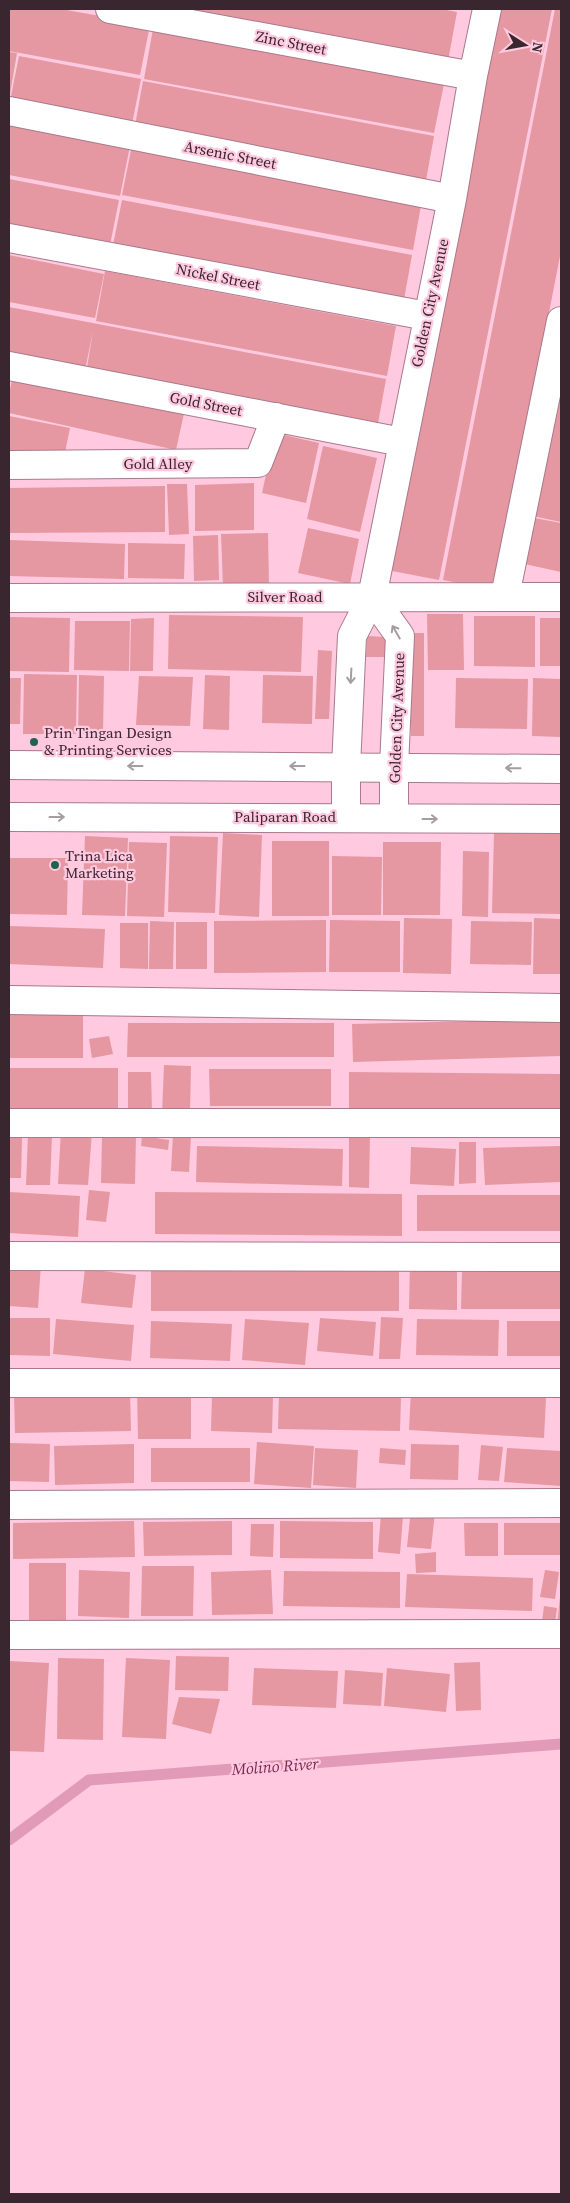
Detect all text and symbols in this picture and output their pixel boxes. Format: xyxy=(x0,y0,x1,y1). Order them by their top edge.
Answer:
north arrow xyxy=(500,20,550,70)
street label: Zinc Street xyxy=(254,25,328,60)
text: N xyxy=(527,41,549,54)
street label: Arsenic Street xyxy=(182,135,278,174)
street label: Golden City Avenue xyxy=(406,236,453,369)
street label: Nickel Street xyxy=(174,258,262,295)
street label: Gold Street xyxy=(168,386,244,421)
street label: Gold Alley xyxy=(124,453,193,474)
street label: Silver Road xyxy=(247,586,323,607)
one-way arrow xyxy=(390,625,400,639)
street label: Golden City Avenue xyxy=(384,652,409,784)
one-way arrow xyxy=(347,668,356,684)
place label: Prin Tingan Design & Printing Services xyxy=(44,722,172,760)
marker: Prin Tingan Design & Printing Services xyxy=(28,736,40,748)
one-way arrow xyxy=(127,761,143,771)
one-way arrow xyxy=(289,761,306,771)
one-way arrow xyxy=(505,763,521,773)
street label: Paliparan Road xyxy=(234,806,336,827)
one-way arrow xyxy=(49,812,65,822)
one-way arrow xyxy=(421,814,437,824)
place label: Trina Lica Marketing xyxy=(65,845,134,883)
marker: Trina Lica Marketing xyxy=(49,859,61,871)
water label: Molino River xyxy=(230,1752,320,1780)

